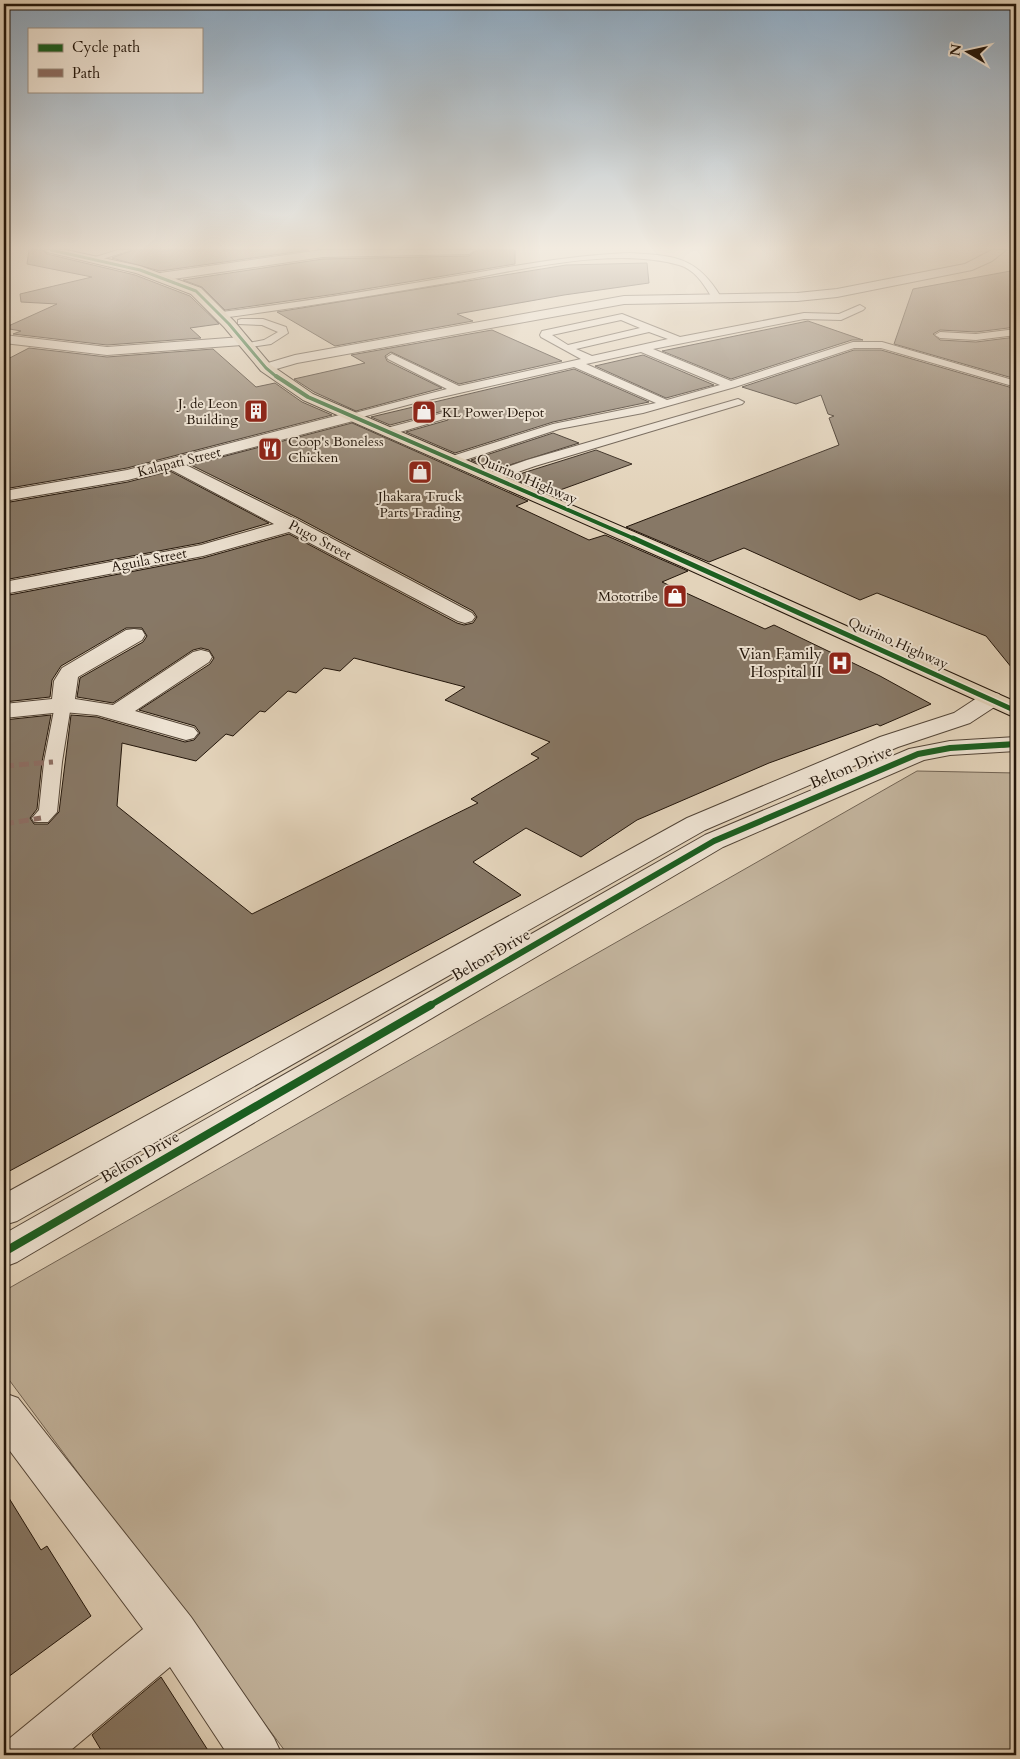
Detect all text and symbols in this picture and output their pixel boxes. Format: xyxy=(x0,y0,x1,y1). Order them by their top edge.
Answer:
legend xyxy=(28,28,202,92)
north arrow xyxy=(942,28,992,78)
text: Cycle path xyxy=(72,37,141,57)
text: N xyxy=(945,43,966,58)
text: Path xyxy=(72,63,101,83)
place label: J. de Leon Building xyxy=(176,394,238,429)
building icon: J. de Leon Building xyxy=(243,398,269,424)
shop icon: KL Power Depot xyxy=(411,399,437,425)
place label: KL Power Depot xyxy=(442,403,545,422)
place label: Coop's Boneless Chicken xyxy=(288,432,384,467)
restaurant icon: Coop's Boneless Chicken xyxy=(257,436,283,462)
street label: Kalapati Street xyxy=(135,442,223,482)
street label: Quirino Highway xyxy=(474,449,581,509)
shop icon: Jhakara Truck Parts Trading xyxy=(407,459,433,485)
place label: Jhakara Truck Parts Trading xyxy=(376,487,462,522)
street label: Pugo Street xyxy=(285,515,355,565)
street label: Aguila Street xyxy=(110,543,189,577)
shop icon: Mototribe xyxy=(662,583,688,609)
place label: Mototribe xyxy=(598,587,658,606)
street label: Quirino Highway xyxy=(845,612,952,674)
place label: Vian Family Hospital II xyxy=(739,643,823,683)
hospital icon: Vian Family Hospital II xyxy=(827,650,853,676)
street label: Belton Drive xyxy=(806,740,896,794)
street label: Belton Drive xyxy=(447,923,535,987)
street label: Belton Drive xyxy=(96,1125,184,1189)

